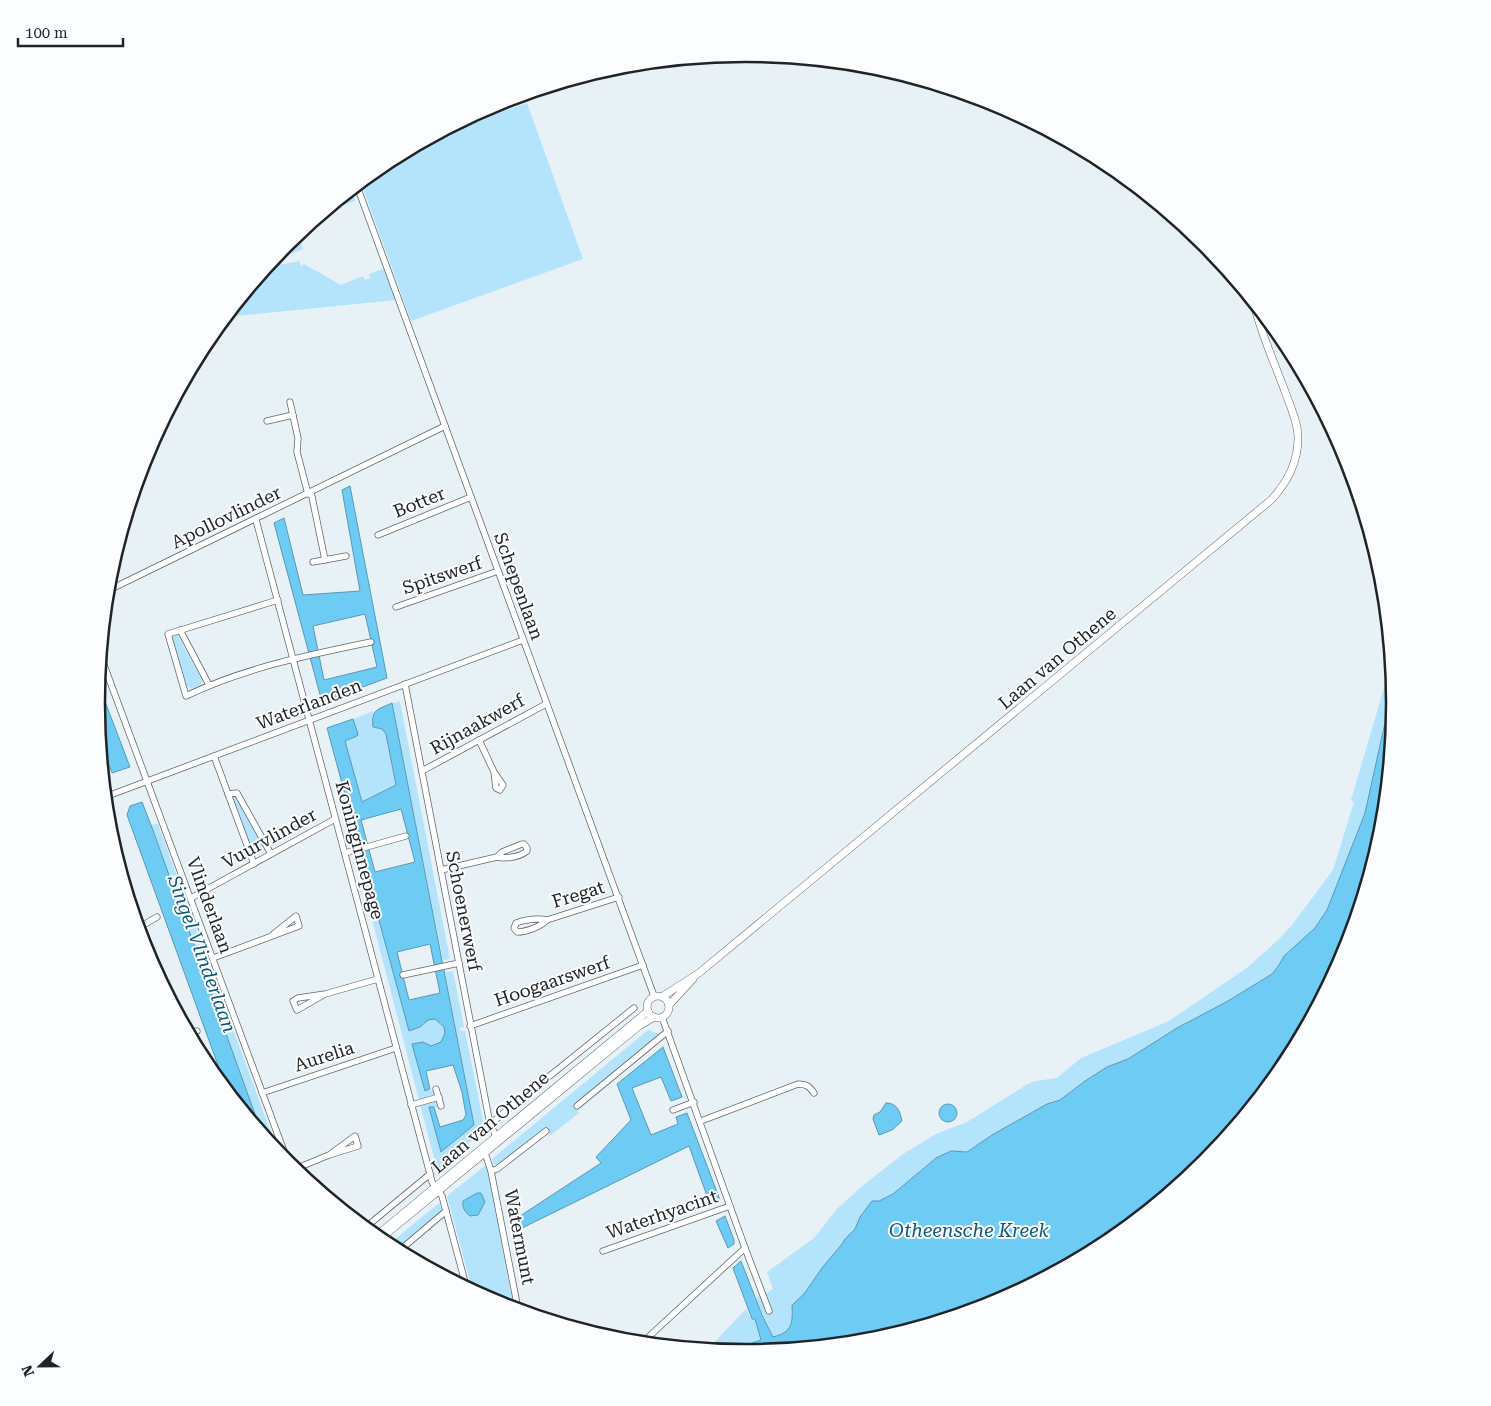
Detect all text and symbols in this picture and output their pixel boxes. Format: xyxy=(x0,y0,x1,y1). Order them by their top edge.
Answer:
scale bar xyxy=(18,15,122,47)
text: 100 m xyxy=(25,24,68,42)
street label: Apollovlinder xyxy=(168,481,284,553)
street label: Botter xyxy=(390,482,448,522)
street label: Schepenlaan xyxy=(490,530,548,643)
street label: Spitswerf xyxy=(400,551,485,598)
street label: Laan van Othene xyxy=(994,603,1120,713)
street label: Waterlanden xyxy=(253,674,365,734)
street label: Rijnaakwerf xyxy=(426,689,529,759)
street label: Koninginnepage xyxy=(331,778,389,922)
street label: Vuurvlinder xyxy=(218,803,320,873)
street label: Schoenerwerf xyxy=(442,849,486,974)
street label: Vlinderlaan xyxy=(183,854,237,956)
water label: Singel Vlinderlaan xyxy=(162,871,241,1036)
street label: Fregat xyxy=(549,876,607,912)
street label: Hoogaarswerf xyxy=(492,951,613,1011)
street label: Aurelia xyxy=(291,1036,357,1076)
street label: Laan van Othene xyxy=(427,1067,553,1177)
street label: Waterhyacint xyxy=(604,1185,721,1243)
street label: Watermunt xyxy=(500,1188,540,1287)
water label: Otheensche Kreek xyxy=(889,1219,1050,1242)
north arrow xyxy=(15,1341,65,1391)
text: N xyxy=(18,1363,37,1379)

